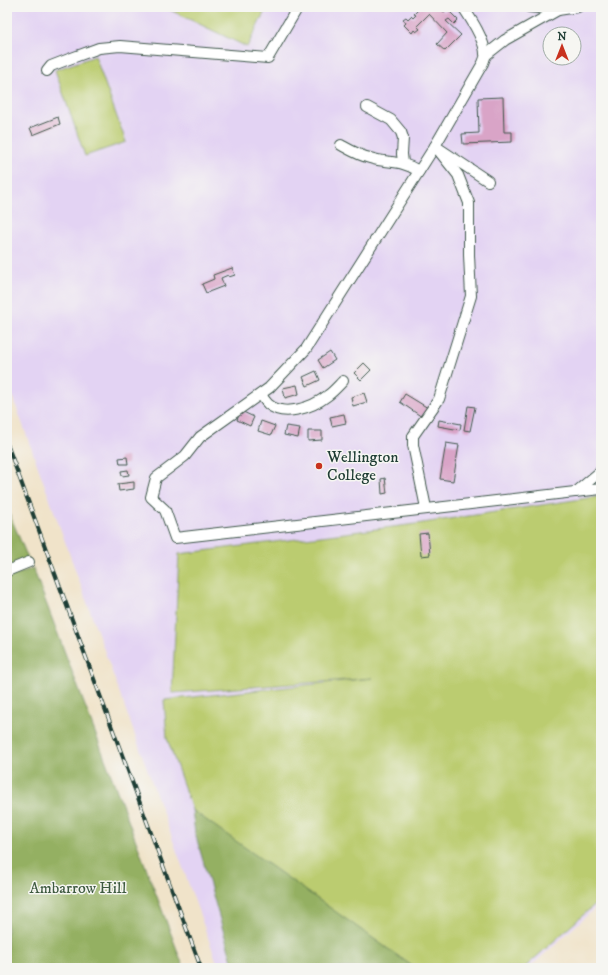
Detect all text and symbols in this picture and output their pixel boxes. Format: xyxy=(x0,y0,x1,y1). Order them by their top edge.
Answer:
north arrow xyxy=(542,26,582,66)
text: N xyxy=(557,30,567,44)
place label: Wellington College xyxy=(326,447,399,485)
marker: Wellington College xyxy=(314,461,324,471)
park label: Ambarrow Hill xyxy=(30,878,127,898)

